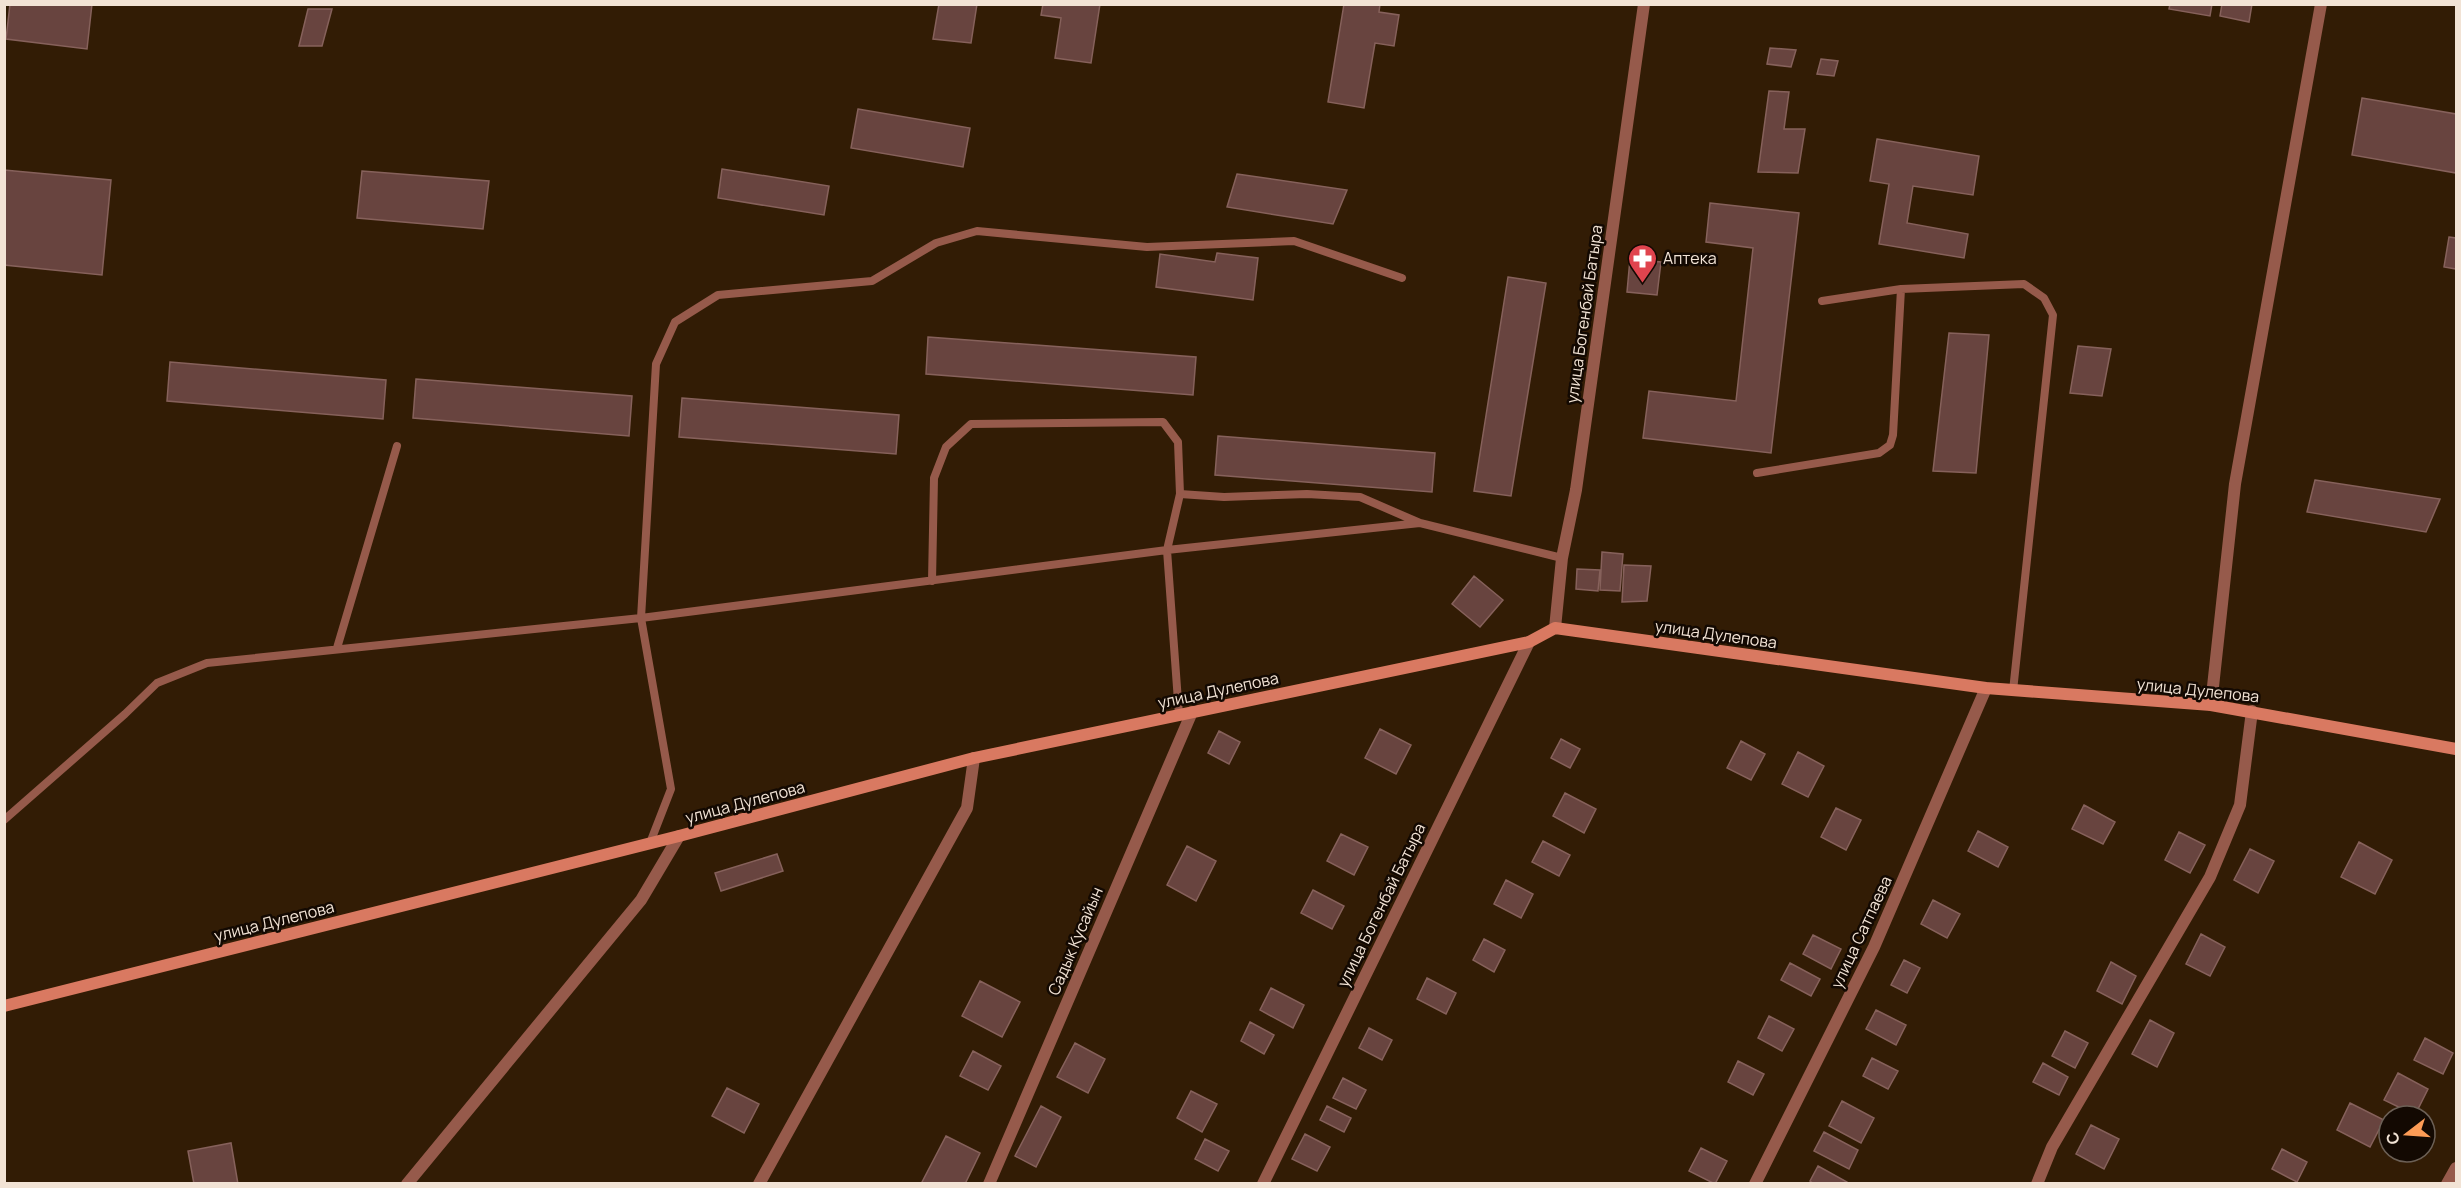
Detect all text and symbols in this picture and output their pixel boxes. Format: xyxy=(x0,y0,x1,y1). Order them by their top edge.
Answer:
street label: улица Богенбай Батыра xyxy=(1561,223,1607,405)
pharmacy icon: Аптека xyxy=(1626,242,1658,284)
place label: Аптека xyxy=(1663,247,1717,269)
street label: улица Дулепова xyxy=(1654,615,1778,653)
street label: улица Дулепова xyxy=(1156,666,1280,714)
street label: улица Дулепова xyxy=(2136,673,2260,707)
street label: улица Дулепова xyxy=(683,775,807,829)
street label: улица Богенбай Батыра xyxy=(1332,819,1430,991)
street label: улица Сатпаева xyxy=(1825,872,1897,992)
street label: Садык Кусайын xyxy=(1042,883,1108,999)
street label: улица Дулепова xyxy=(212,895,336,947)
north arrow xyxy=(2377,1104,2437,1164)
text: С xyxy=(2380,1129,2405,1147)

